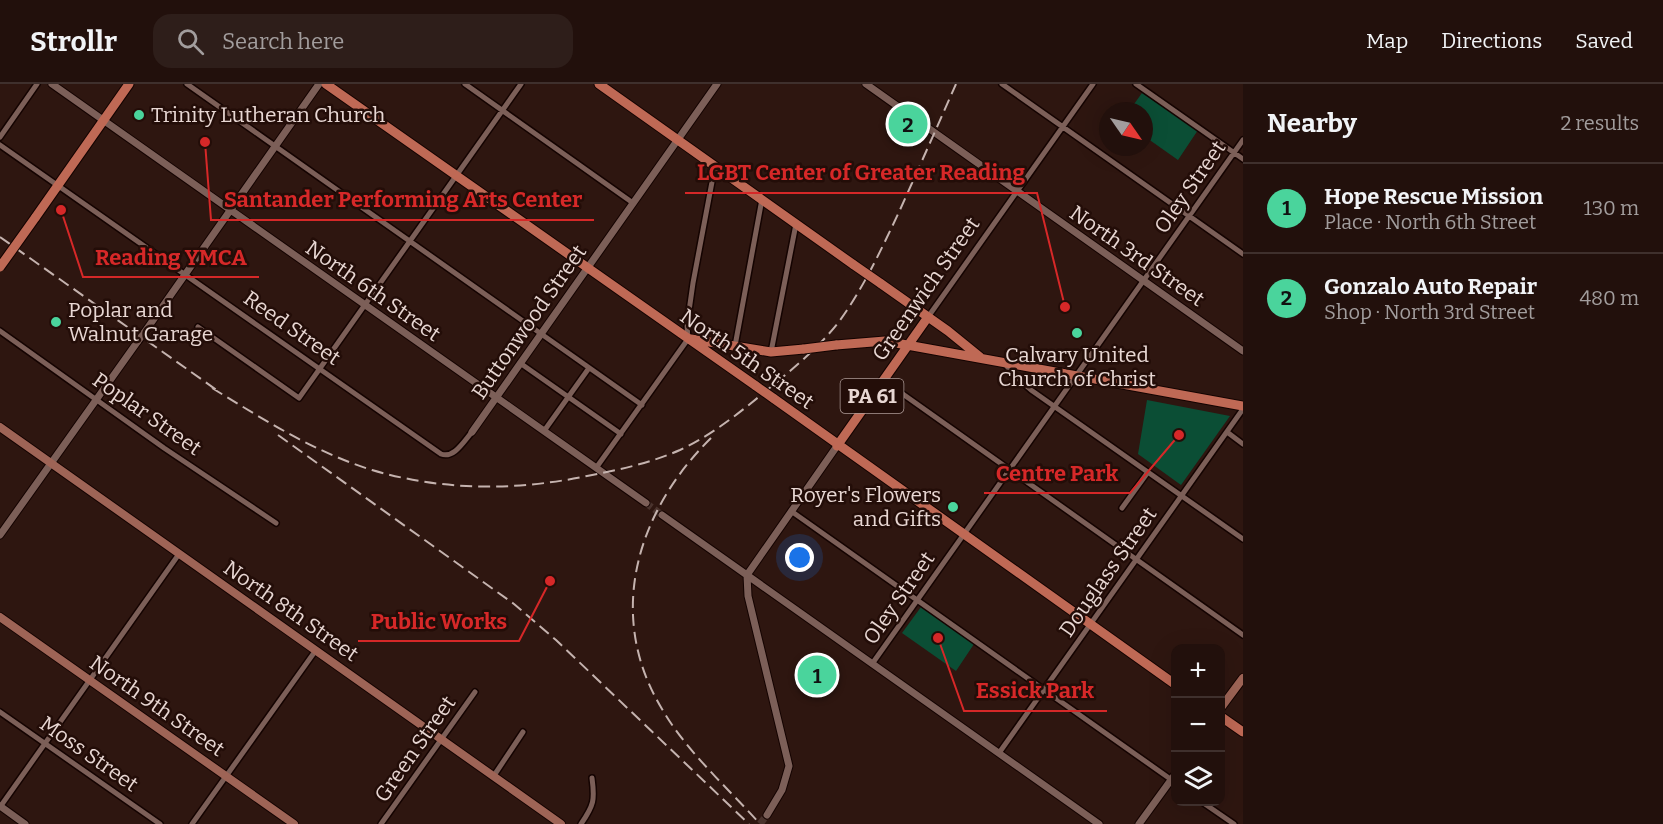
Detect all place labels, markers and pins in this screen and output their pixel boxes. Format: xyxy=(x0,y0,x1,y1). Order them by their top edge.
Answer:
place label: Trinity Lutheran Church xyxy=(151,102,385,128)
pin: 2 xyxy=(888,102,928,147)
marker: Trinity Lutheran Church xyxy=(132,108,146,122)
callout: LGBT Center of Greater Reading xyxy=(685,153,1037,193)
callout: Santander Performing Arts Center xyxy=(211,180,594,220)
callout: Reading YMCA xyxy=(83,237,259,277)
place label: Poplar and Walnut Garage xyxy=(68,297,213,347)
marker: Poplar and Walnut Garage xyxy=(49,315,63,329)
marker: Calvary United Church of Christ xyxy=(1070,326,1084,340)
place label: Calvary United Church of Christ xyxy=(998,342,1156,392)
callout: Centre Park xyxy=(984,453,1130,493)
place label: Royer's Flowers and Gifts xyxy=(790,482,941,532)
marker: Royer's Flowers and Gifts xyxy=(946,500,960,514)
callout: Public Works xyxy=(358,601,519,641)
pin: 1 xyxy=(798,652,836,698)
callout: Essick Park xyxy=(964,671,1107,711)

